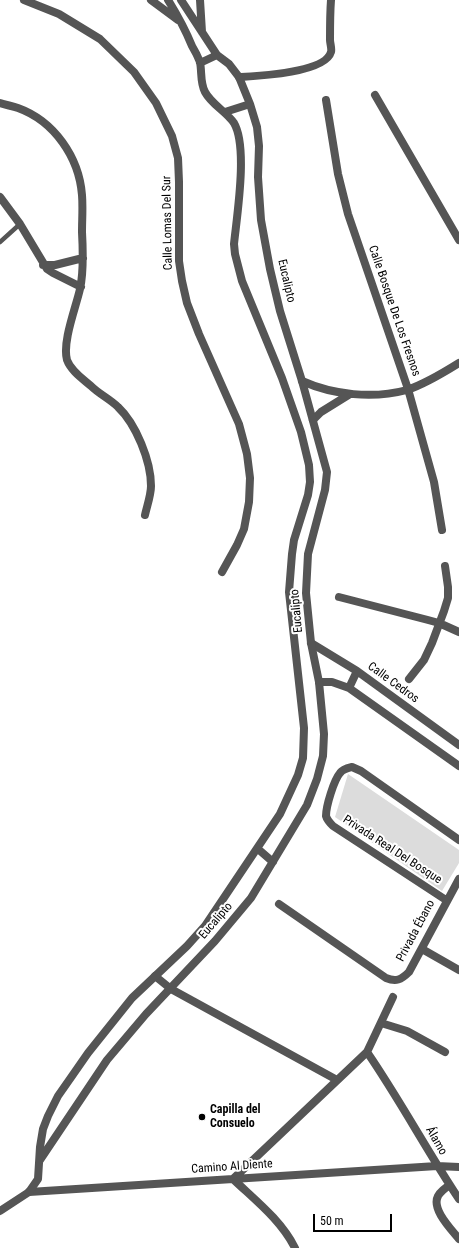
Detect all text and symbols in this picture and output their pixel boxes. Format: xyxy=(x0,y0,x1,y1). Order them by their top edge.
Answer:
street label: Calle Lomas Del Sur xyxy=(160,175,176,271)
street label: Calle Bosque De Los Fresnos xyxy=(365,244,423,378)
street label: Eucalipto xyxy=(274,258,298,304)
street label: Eucalipto xyxy=(288,589,306,633)
street label: Calle Cedros xyxy=(365,660,421,706)
street label: Privada Real Del Bosque xyxy=(340,813,444,887)
street label: Privada Ébano xyxy=(394,898,438,964)
street label: Eucalipto xyxy=(196,900,236,942)
place label: Capilla del Consuelo xyxy=(210,1103,261,1131)
marker: Capilla del Consuelo xyxy=(197,1112,207,1122)
street label: Álamo xyxy=(422,1124,450,1158)
street label: Camino Al Diente xyxy=(191,1157,273,1177)
scale bar xyxy=(315,1206,394,1232)
text: 50 m xyxy=(320,1214,344,1228)

